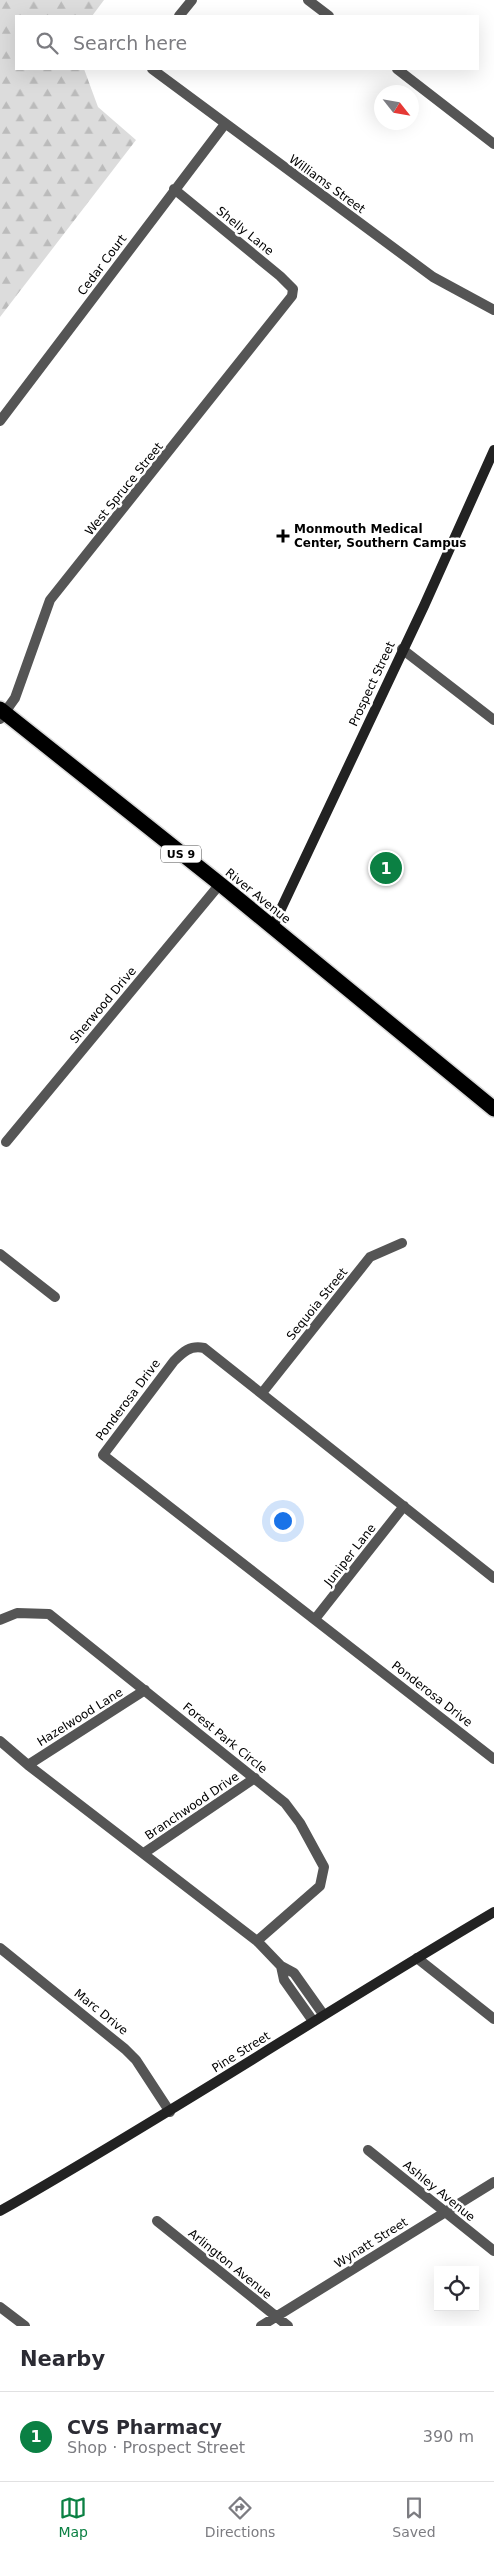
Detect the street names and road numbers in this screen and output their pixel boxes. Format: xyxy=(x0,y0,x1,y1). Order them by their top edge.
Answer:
street label: Williams Street xyxy=(286,152,368,216)
street label: Shelly Lane xyxy=(214,204,276,258)
street label: Cedar Court xyxy=(75,232,130,298)
street label: West Spruce Street xyxy=(82,440,166,538)
street label: Prospect Street xyxy=(346,639,398,729)
road number: US 9 xyxy=(161,846,201,862)
street label: River Avenue xyxy=(223,866,293,926)
street label: Sherwood Drive xyxy=(67,964,139,1046)
street label: Sequoia Street xyxy=(284,1265,350,1343)
street label: Ponderosa Drive xyxy=(93,1357,163,1443)
street label: Juniper Lane xyxy=(321,1521,379,1590)
street label: Ponderosa Drive xyxy=(389,1658,475,1730)
street label: Hazelwood Lane xyxy=(35,1685,125,1749)
street label: Forest Park Circle xyxy=(180,1700,270,1776)
street label: Branchwood Drive xyxy=(142,1769,242,1843)
street label: Marc Drive xyxy=(71,1986,131,2038)
street label: Pine Street xyxy=(209,2029,273,2075)
street label: Ashley Avenue xyxy=(400,2158,478,2224)
street label: Wynatt Street xyxy=(332,2215,410,2271)
street label: Arlington Avenue xyxy=(186,2226,274,2302)

